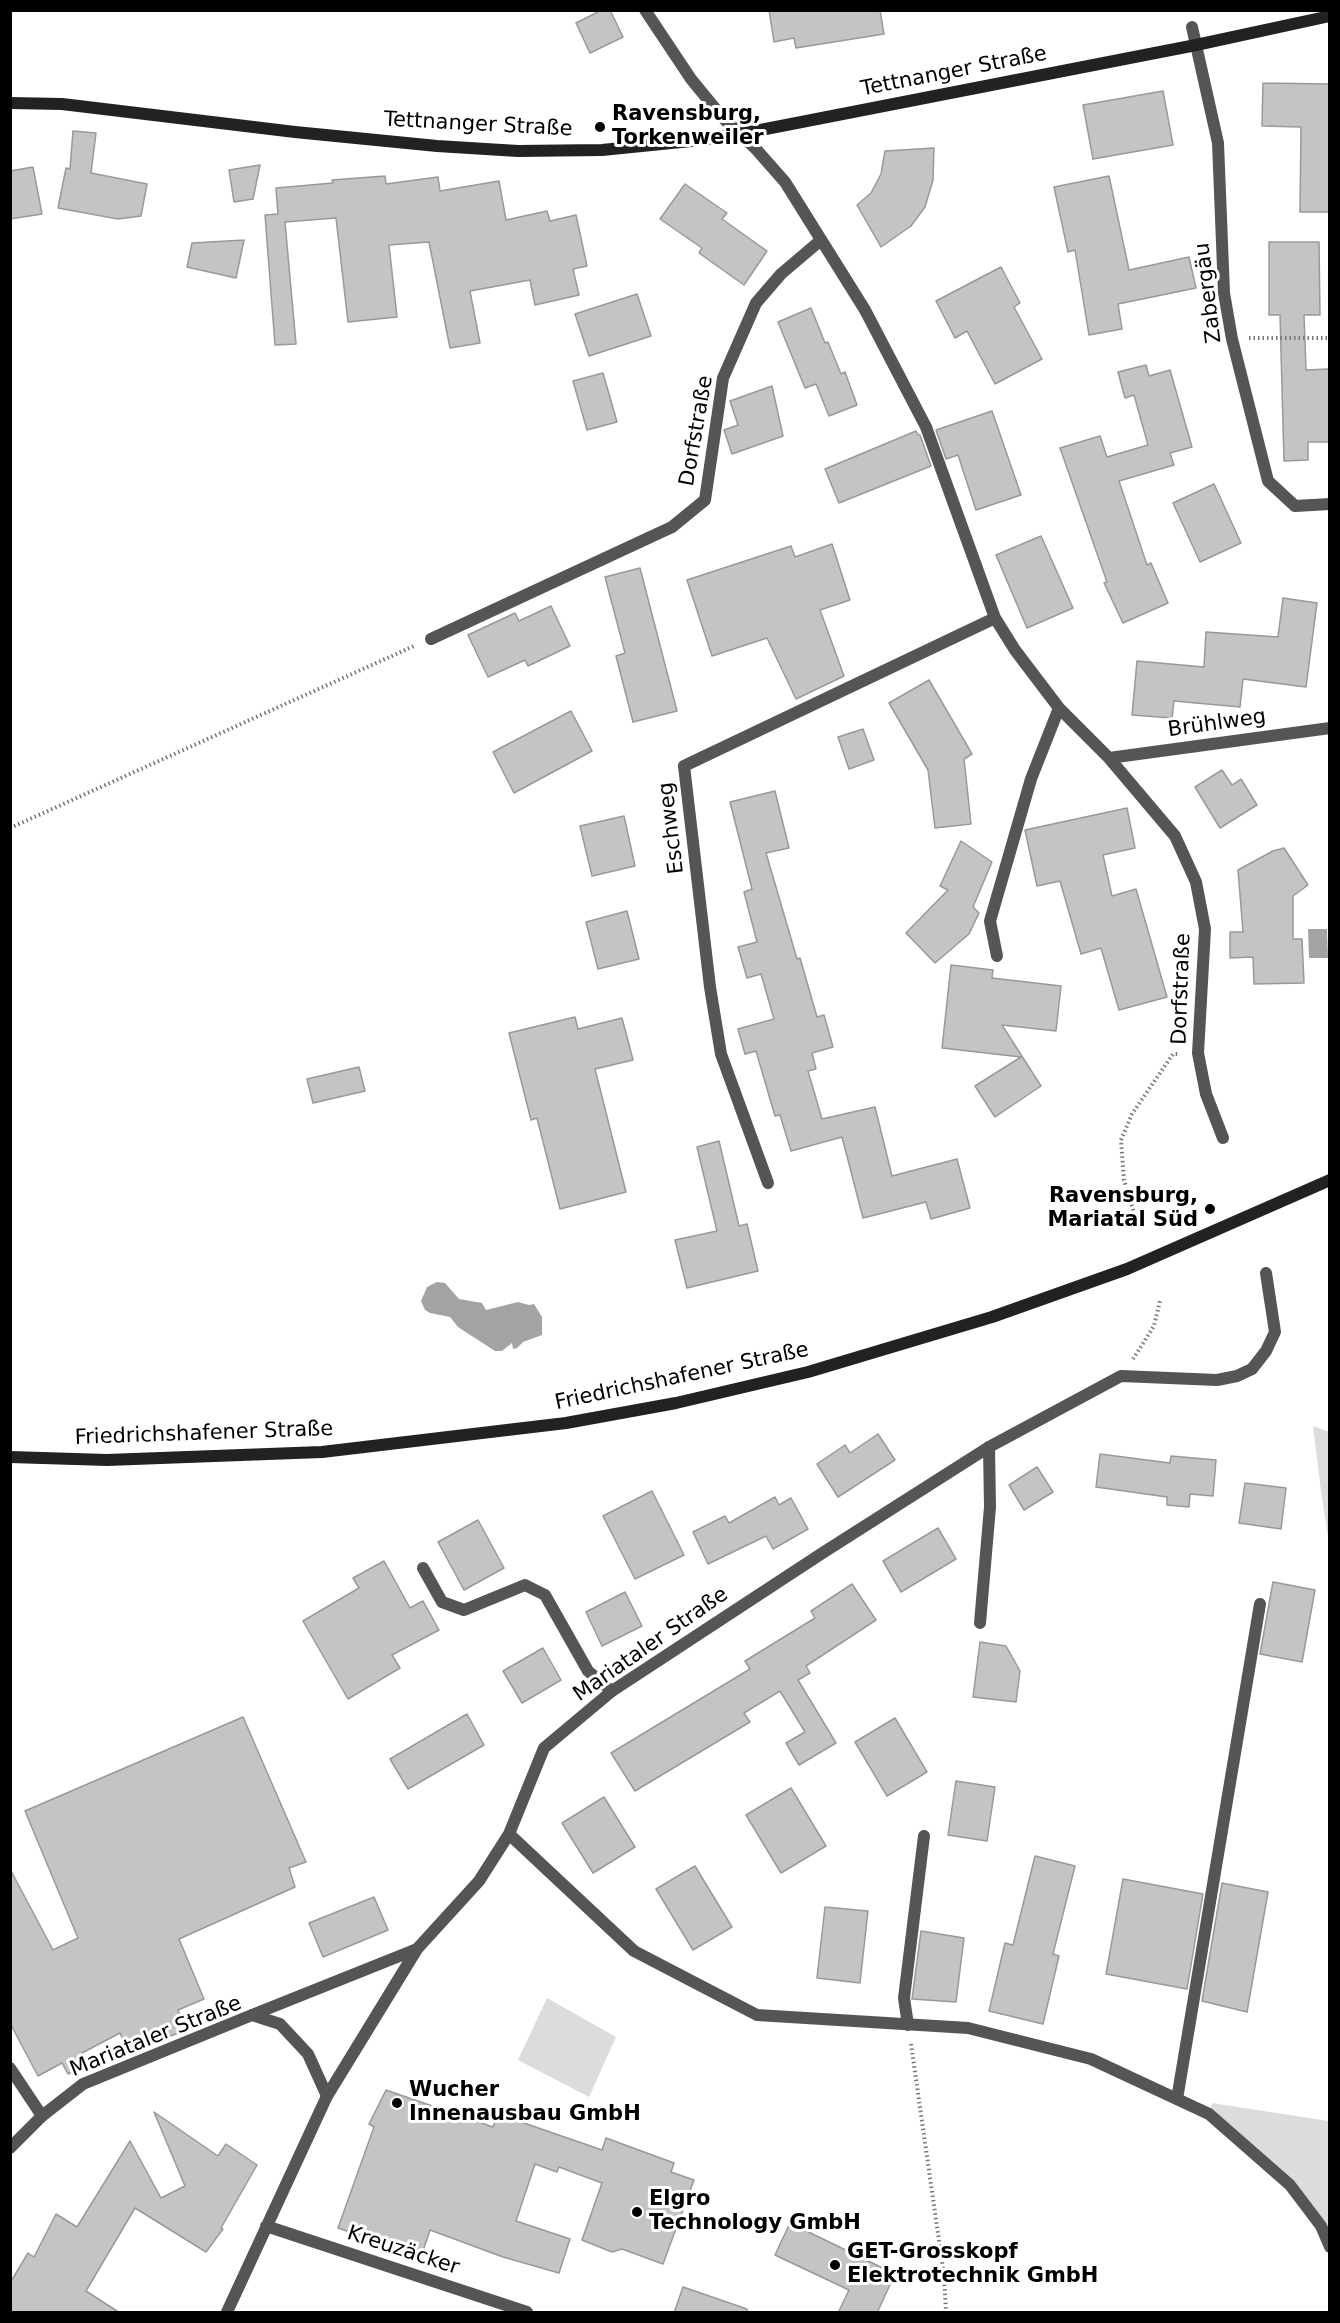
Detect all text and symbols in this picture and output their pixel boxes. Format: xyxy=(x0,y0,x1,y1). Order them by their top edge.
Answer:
street label: Tettnanger Straße xyxy=(859,42,1049,102)
place label: Ravensburg, Torkenweiler xyxy=(612,102,764,152)
street label: Tettnanger Straße xyxy=(383,107,573,143)
marker: Ravensburg, Torkenweiler xyxy=(593,120,607,134)
street label: Zabergäu xyxy=(1190,241,1228,345)
street label: Dorfstraße xyxy=(675,374,719,488)
street label: Brühlweg xyxy=(1166,705,1268,743)
street label: Eschweg xyxy=(654,781,690,875)
street label: Dorfstraße xyxy=(1167,933,1197,1045)
place label: Ravensburg, Mariatal Süd xyxy=(1047,1184,1198,1234)
marker: Ravensburg, Mariatal Süd xyxy=(1203,1202,1217,1216)
street label: Friedrichshafener Straße xyxy=(553,1338,811,1416)
street label: Friedrichshafener Straße xyxy=(74,1417,334,1451)
street label: Mariataler Straße xyxy=(569,1582,733,1708)
street label: Mariataler Straße xyxy=(67,1991,245,2083)
place label: Wucher Innenausbau GmbH xyxy=(409,2078,641,2128)
marker: Wucher Innenausbau GmbH xyxy=(390,2096,404,2110)
place label: Elgro Technology GmbH xyxy=(649,2187,861,2237)
marker: Elgro Technology GmbH xyxy=(630,2205,644,2219)
street label: Kreuzäcker xyxy=(344,2221,462,2281)
place label: GET-Grosskopf Elektrotechnik GmbH xyxy=(847,2240,1098,2290)
marker: GET-Grosskopf Elektrotechnik GmbH xyxy=(828,2258,842,2272)

